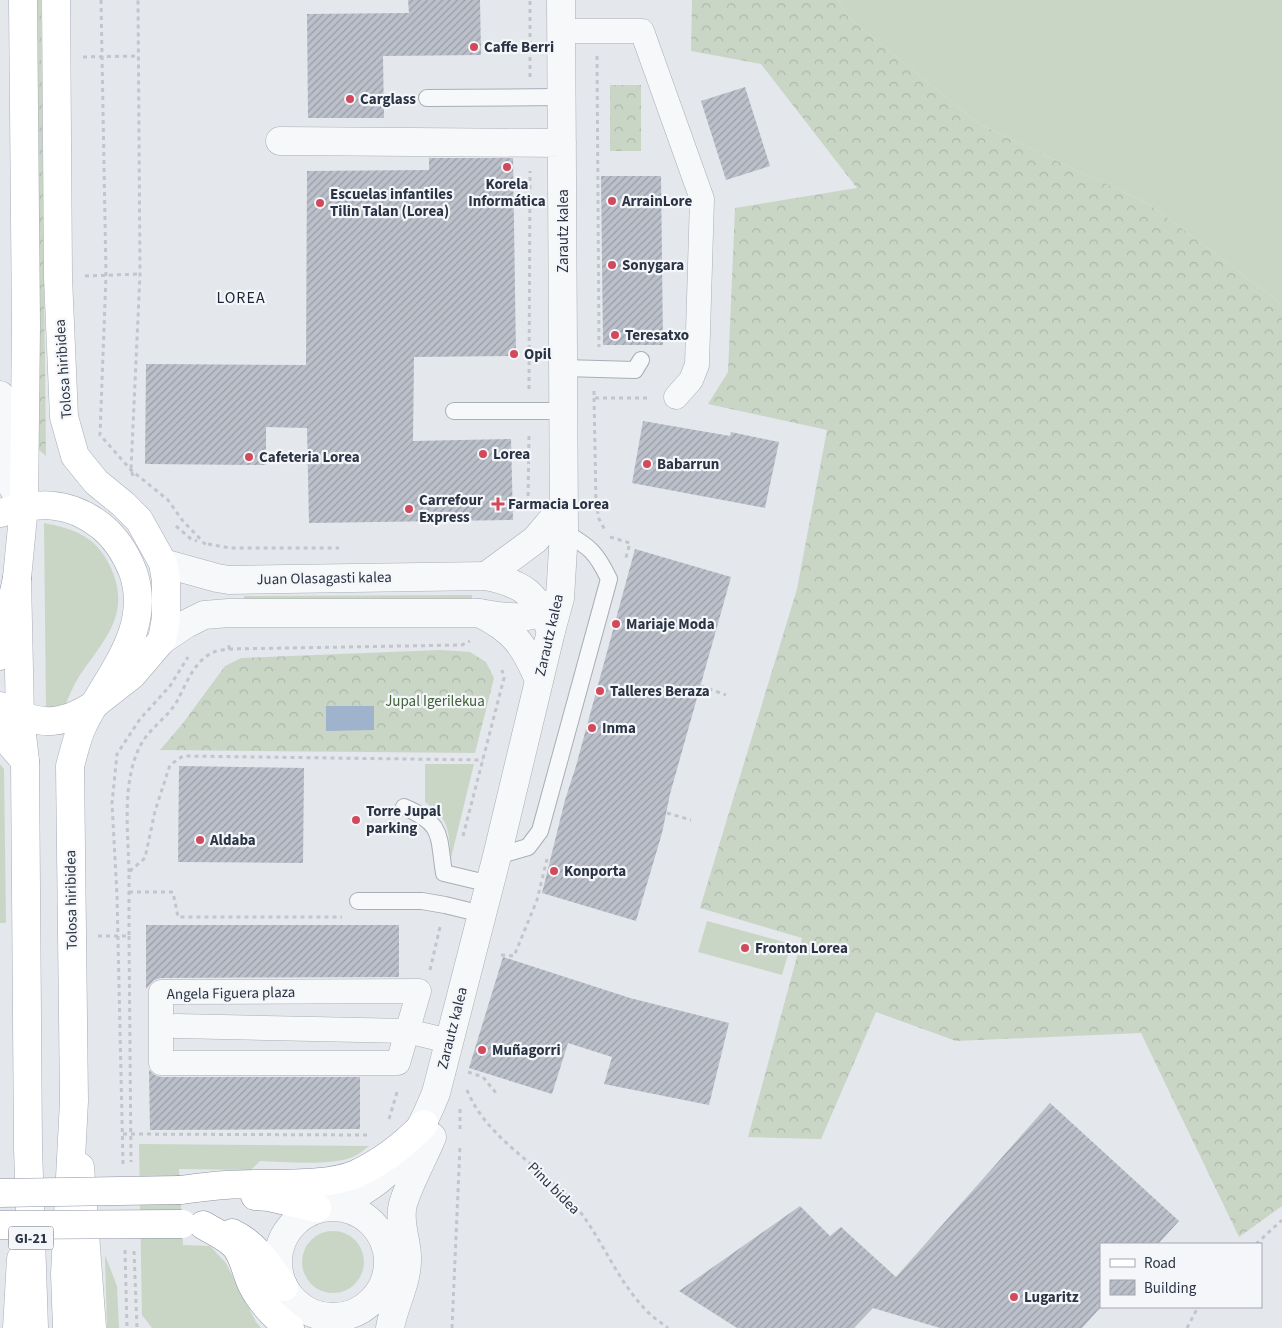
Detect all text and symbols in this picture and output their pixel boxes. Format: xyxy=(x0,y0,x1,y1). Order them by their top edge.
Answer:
place label: Caffe Berri xyxy=(484,37,554,58)
marker: Caffe Berri xyxy=(468,41,480,53)
place label: Carglass xyxy=(360,89,416,110)
marker: Carglass xyxy=(344,93,356,105)
marker: Korela Informática xyxy=(501,161,513,173)
place label: Korela Informática xyxy=(468,174,546,212)
place label: Escuelas infantiles Tilin Talan (Lorea) xyxy=(330,184,453,222)
street label: Zarautz kalea xyxy=(553,189,574,273)
place label: ArrainLore xyxy=(621,191,692,212)
marker: ArrainLore xyxy=(606,195,618,207)
marker: Escuelas infantiles Tilin Talan (Lorea) xyxy=(314,197,326,209)
place label: Sonygara xyxy=(622,255,684,276)
marker: Sonygara xyxy=(606,259,618,271)
district label: LOREA xyxy=(216,287,266,309)
street label: Tolosa hiribidea xyxy=(50,318,77,419)
place label: Teresatxo xyxy=(625,325,689,346)
marker: Teresatxo xyxy=(609,329,621,341)
place label: Opil xyxy=(524,344,552,365)
marker: Opil xyxy=(508,348,520,360)
place label: Lorea xyxy=(493,444,530,465)
place label: Cafeteria Lorea xyxy=(259,447,360,468)
marker: Lorea xyxy=(477,448,489,460)
marker: Cafeteria Lorea xyxy=(243,451,255,463)
place label: Babarrun xyxy=(657,454,719,475)
marker: Babarrun xyxy=(641,458,653,470)
place label: Carrefour Express xyxy=(419,490,483,528)
place label: Farmacia Lorea xyxy=(508,494,609,515)
marker: Farmacia Lorea xyxy=(492,498,504,510)
marker: Carrefour Express xyxy=(403,503,415,515)
street label: Juan Olasagasti kalea xyxy=(256,567,392,590)
street label: Zarautz kalea xyxy=(530,592,569,678)
place label: Mariaje Moda xyxy=(626,614,715,635)
marker: Mariaje Moda xyxy=(610,618,622,630)
place label: Talleres Beraza xyxy=(610,681,710,702)
marker: Talleres Beraza xyxy=(594,685,606,697)
park label: Jupal Igerilekua xyxy=(385,691,485,712)
place label: Inma xyxy=(602,718,636,739)
marker: Inma xyxy=(586,722,598,734)
place label: Torre Jupal parking xyxy=(366,801,442,839)
marker: Torre Jupal parking xyxy=(350,814,362,826)
place label: Aldaba xyxy=(209,830,256,851)
marker: Aldaba xyxy=(194,834,206,846)
street label: Tolosa hiribidea xyxy=(60,850,83,950)
place label: Konporta xyxy=(564,861,626,882)
marker: Konporta xyxy=(548,865,560,877)
place label: Fronton Lorea xyxy=(755,938,848,959)
marker: Fronton Lorea xyxy=(739,942,751,954)
street label: Angela Figuera plaza xyxy=(167,982,295,1005)
street label: Zarautz kalea xyxy=(432,985,473,1071)
place label: Muñagorri xyxy=(492,1040,561,1061)
marker: Muñagorri xyxy=(476,1044,488,1056)
street label: Pinu bidea xyxy=(523,1157,585,1219)
road number: GI-21 xyxy=(8,1226,54,1250)
legend xyxy=(1100,1243,1262,1308)
text: Road xyxy=(1144,1253,1176,1274)
text: Building xyxy=(1144,1278,1197,1299)
place label: Lugaritz xyxy=(1024,1287,1079,1308)
marker: Lugaritz xyxy=(1008,1291,1020,1303)

